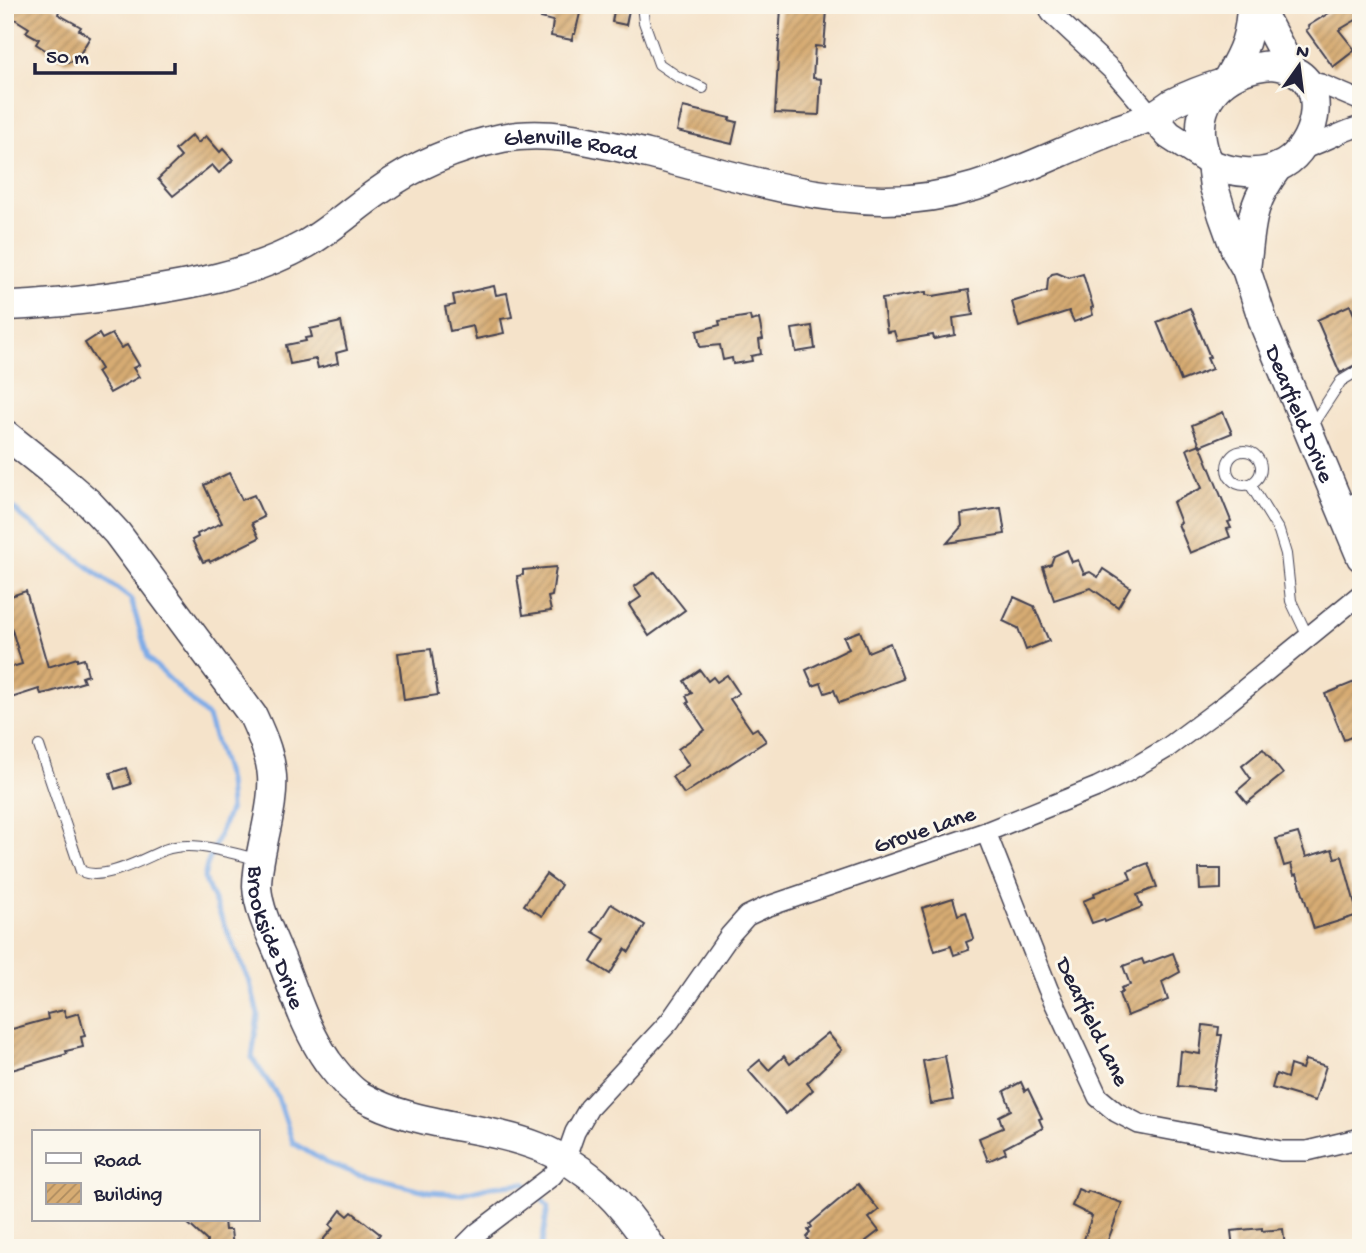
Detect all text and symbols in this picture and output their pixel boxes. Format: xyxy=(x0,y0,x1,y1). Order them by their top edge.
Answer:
scale bar xyxy=(35,32,175,76)
north arrow xyxy=(1264,32,1334,102)
text: N xyxy=(1293,40,1311,66)
text: 50 m xyxy=(46,47,89,72)
street label: Glenville Road xyxy=(502,125,641,168)
street label: Dearfield Drive xyxy=(1256,340,1339,488)
street label: Grove Lane xyxy=(871,801,981,861)
street label: Brookside Drive xyxy=(240,863,309,1014)
street label: Dearfield Lane xyxy=(1047,952,1134,1092)
legend xyxy=(32,1130,259,1222)
text: Road xyxy=(94,1150,142,1175)
text: Building xyxy=(93,1184,163,1209)

